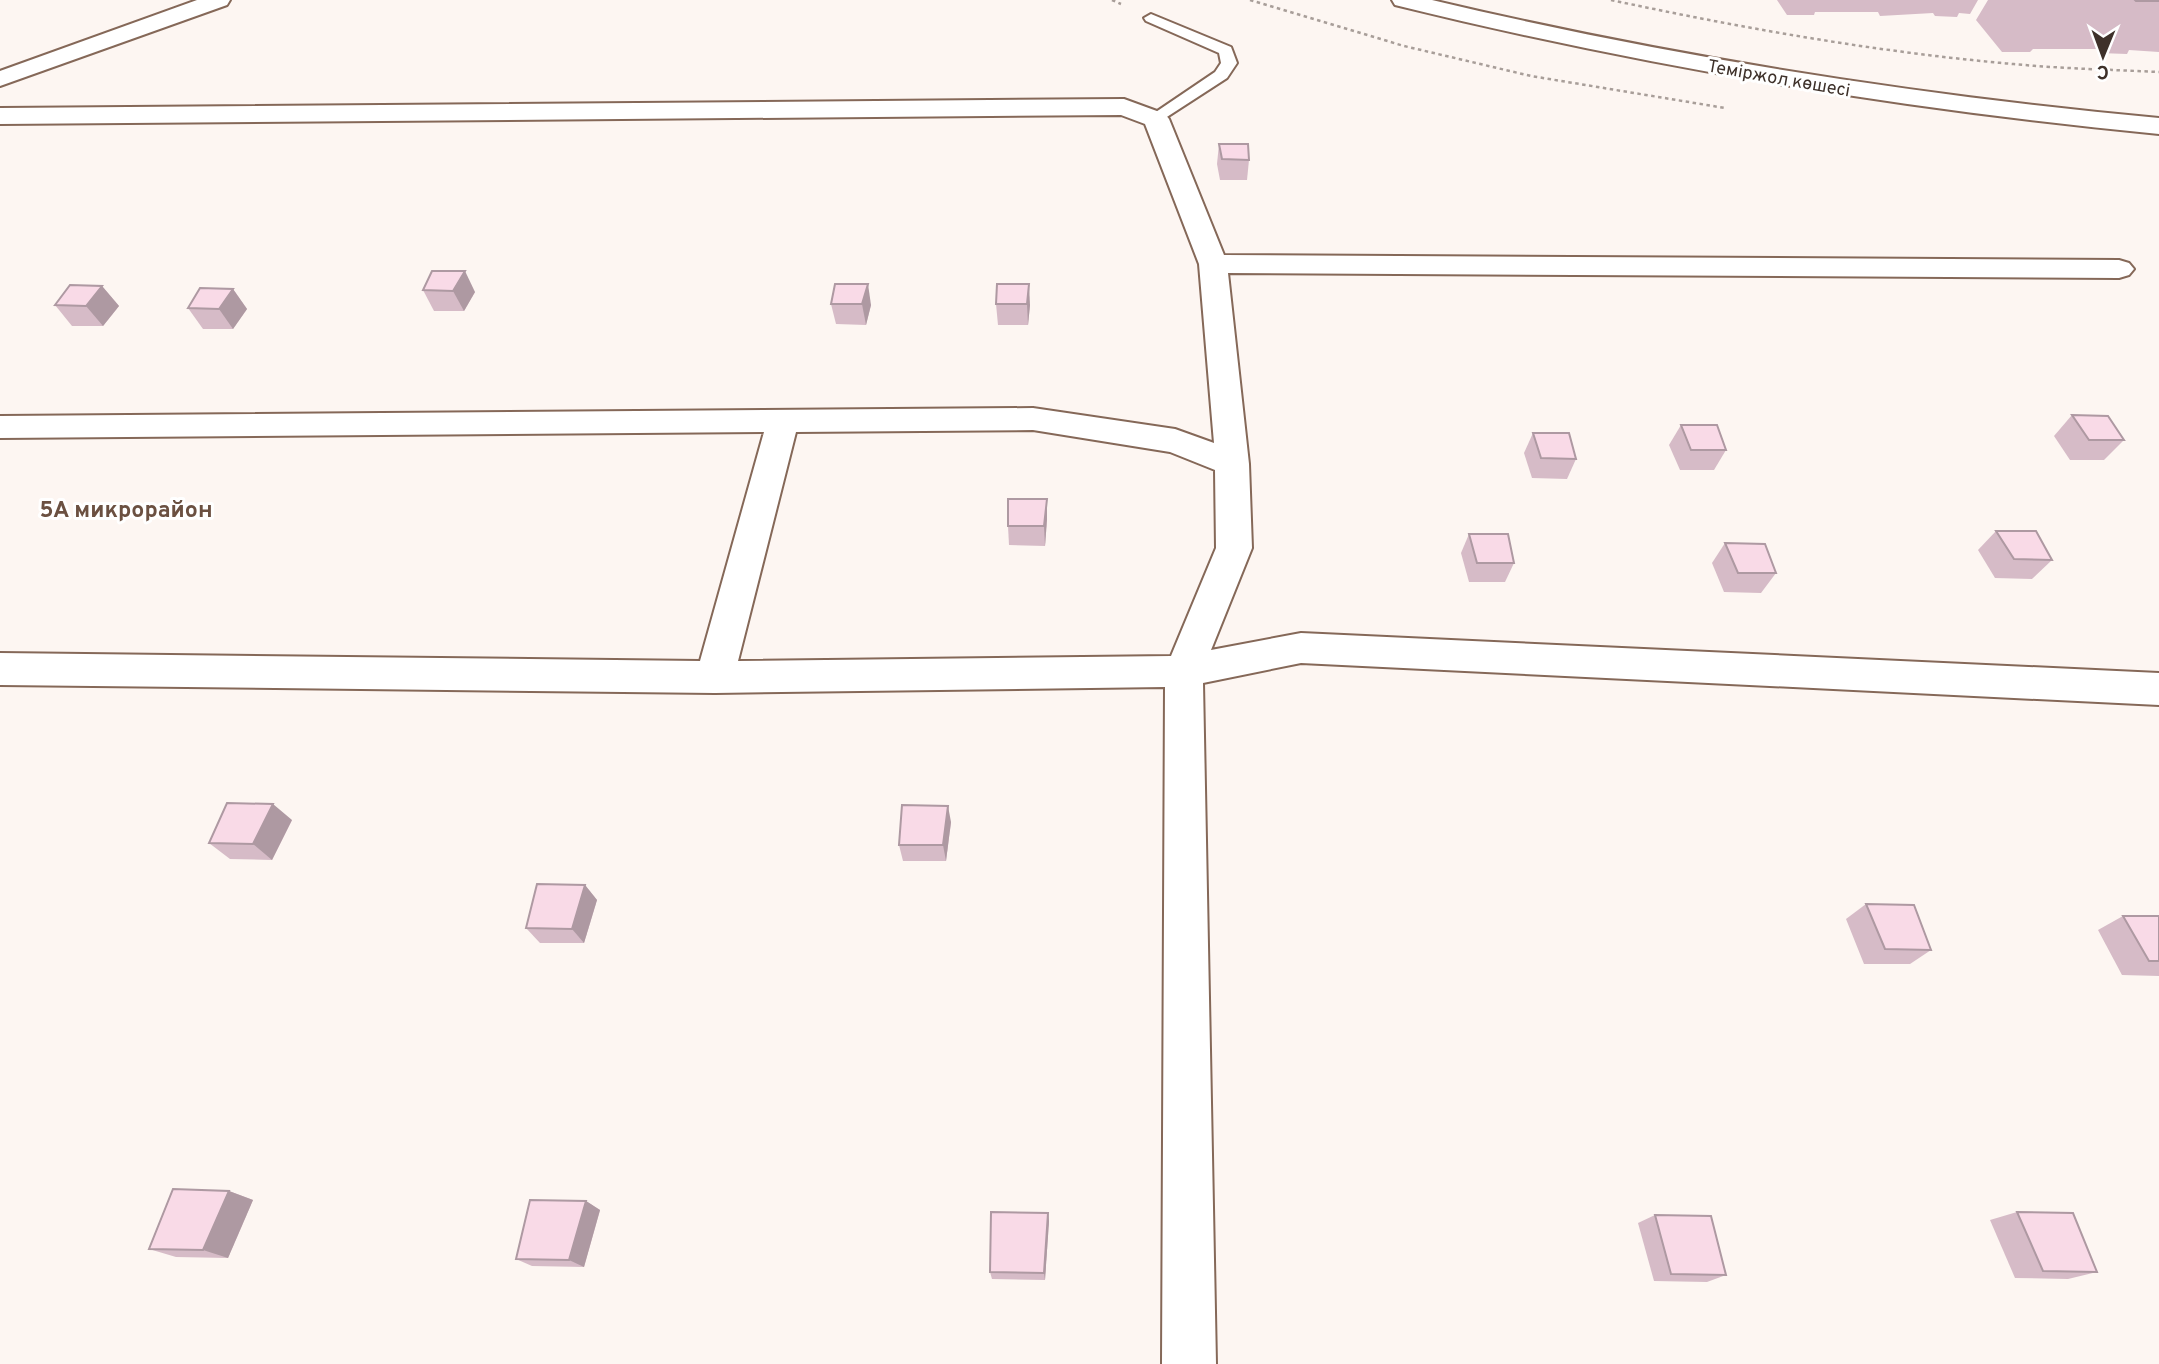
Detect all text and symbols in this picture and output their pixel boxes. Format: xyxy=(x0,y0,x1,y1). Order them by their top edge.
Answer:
north arrow xyxy=(2068,21,2138,91)
street label: Теміржол көшесі xyxy=(1706,56,1852,103)
text: С xyxy=(2096,59,2109,83)
district label: 5А микрорайон xyxy=(39,497,213,526)

